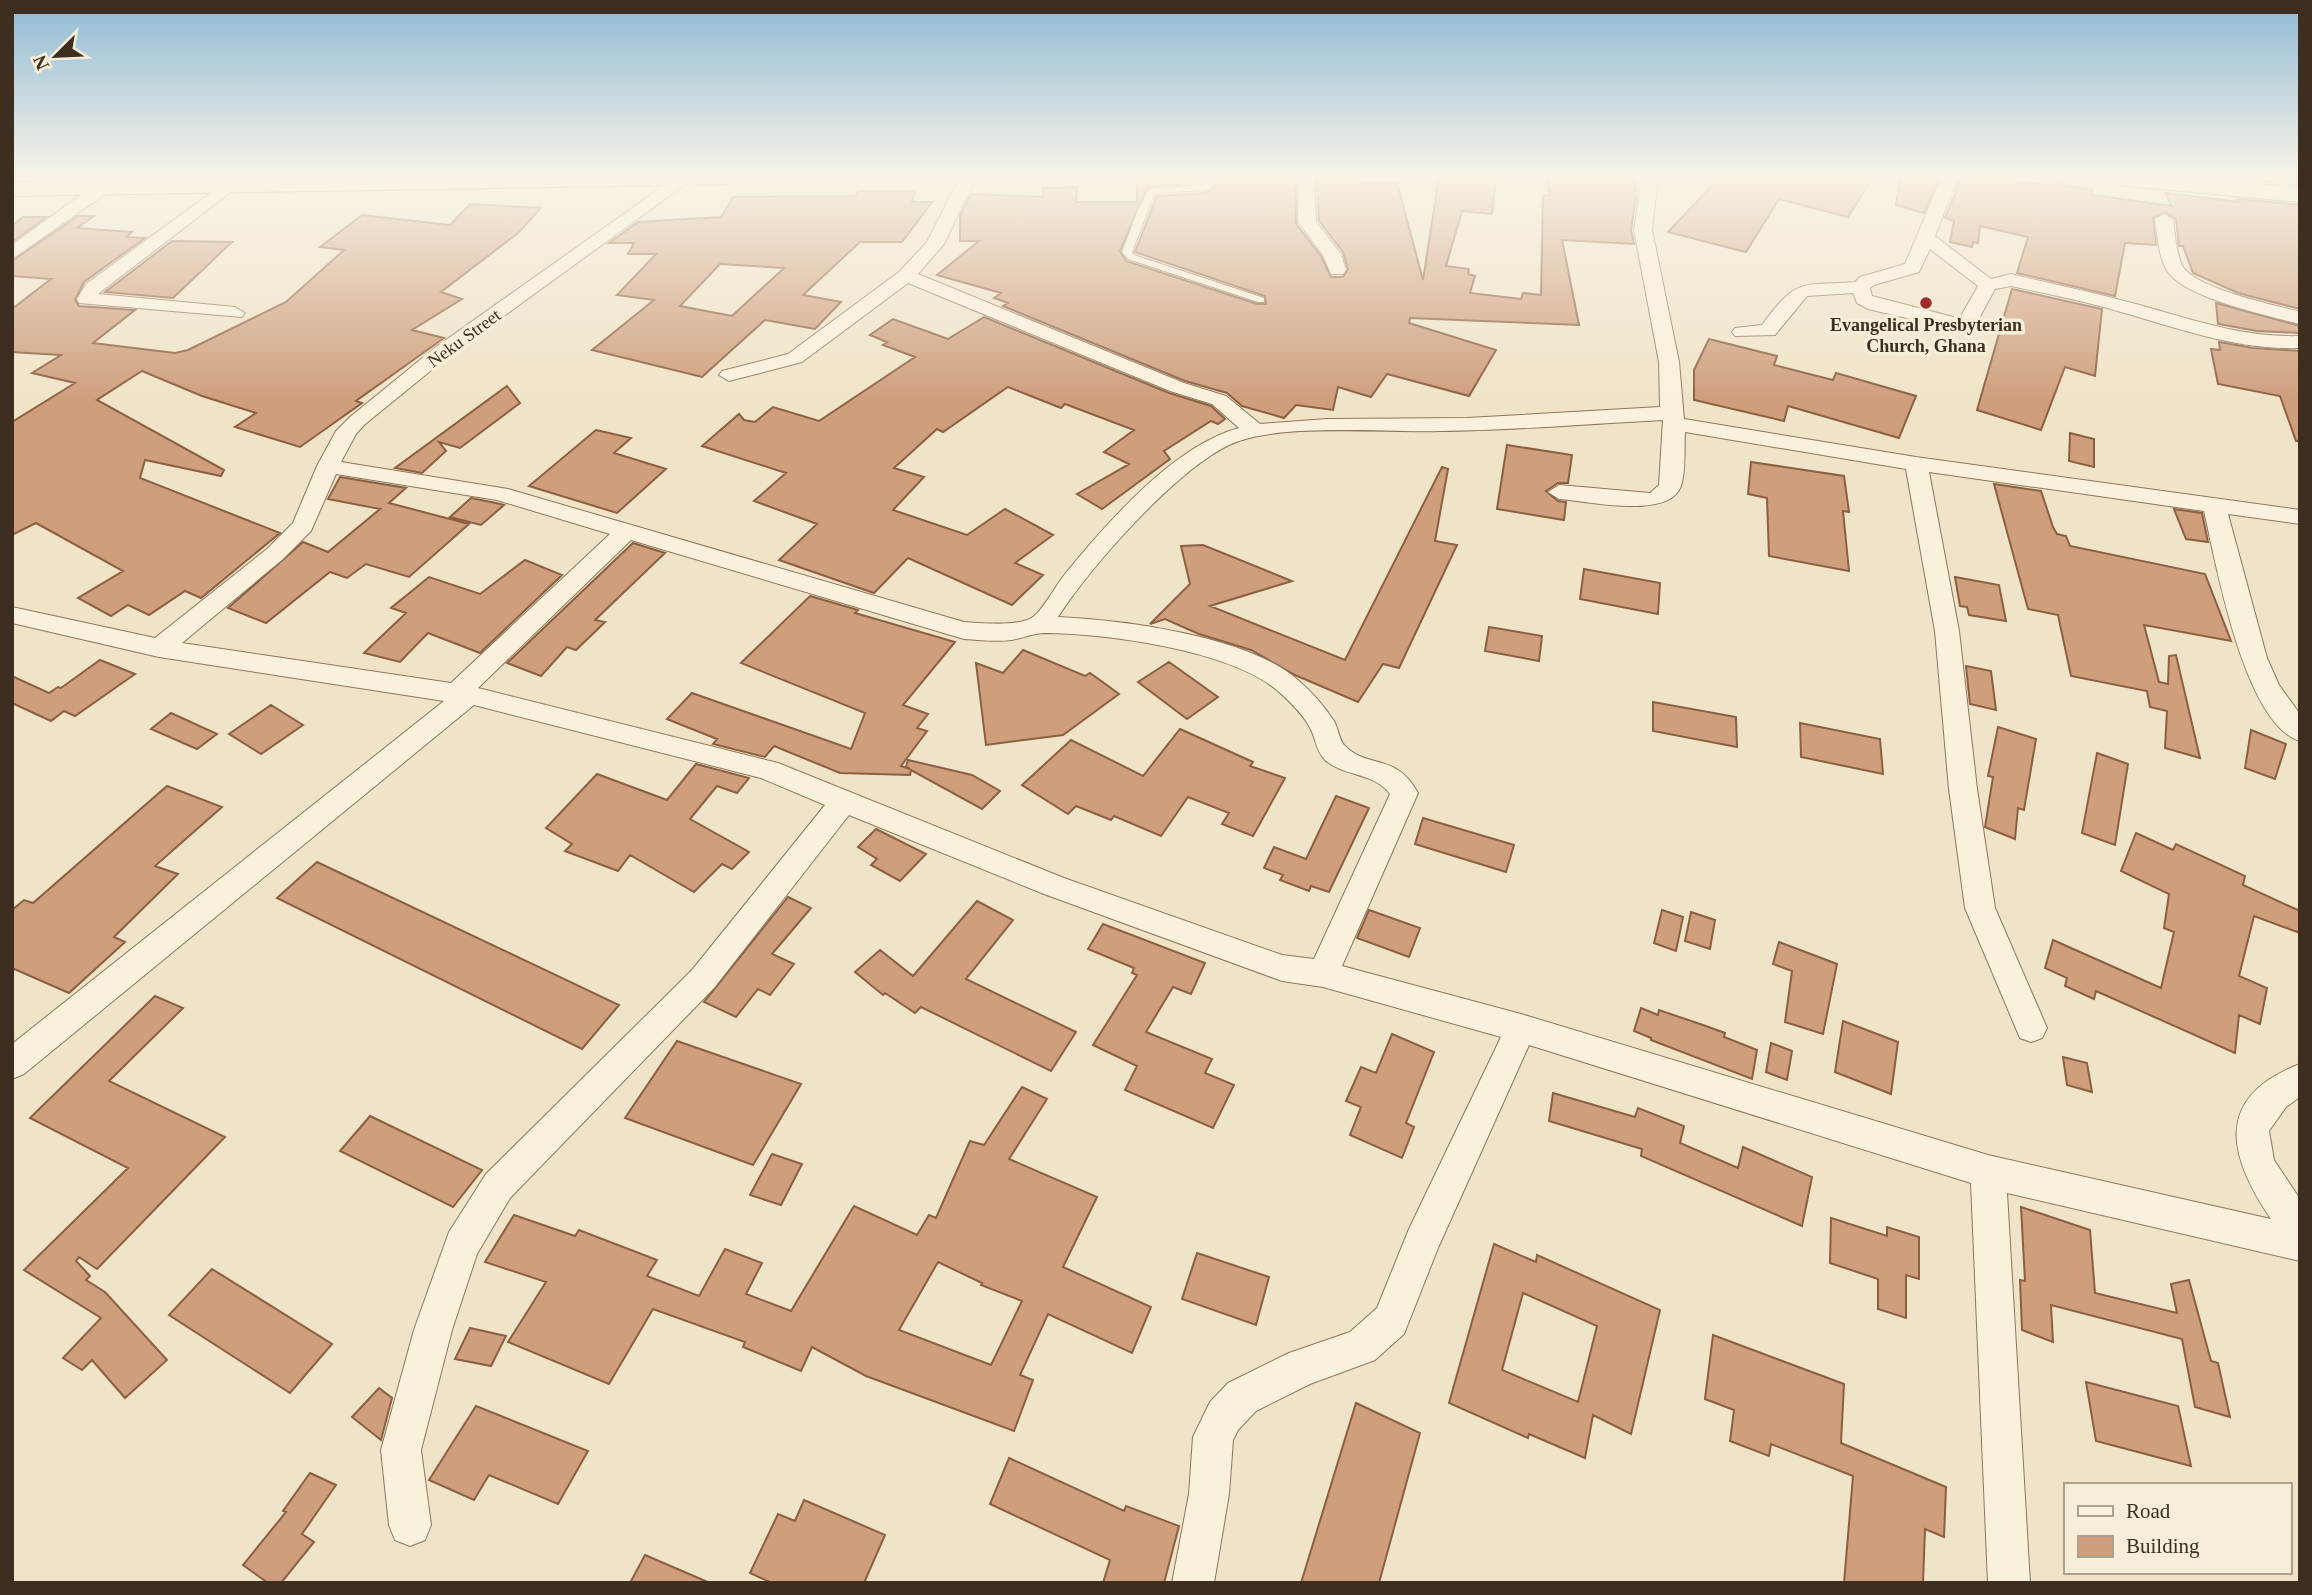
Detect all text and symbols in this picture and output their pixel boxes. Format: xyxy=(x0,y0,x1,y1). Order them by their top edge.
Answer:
north arrow xyxy=(21,21,91,91)
text: N xyxy=(28,52,53,73)
marker: Evangelical Presbyterian Church, Ghana xyxy=(1918,295,1934,311)
street label: Neku Street xyxy=(424,305,504,371)
place label: Evangelical Presbyterian Church, Ghana xyxy=(1830,315,2022,356)
legend xyxy=(2064,1483,2291,1574)
text: Road xyxy=(2126,1499,2171,1523)
text: Building xyxy=(2126,1534,2200,1558)

